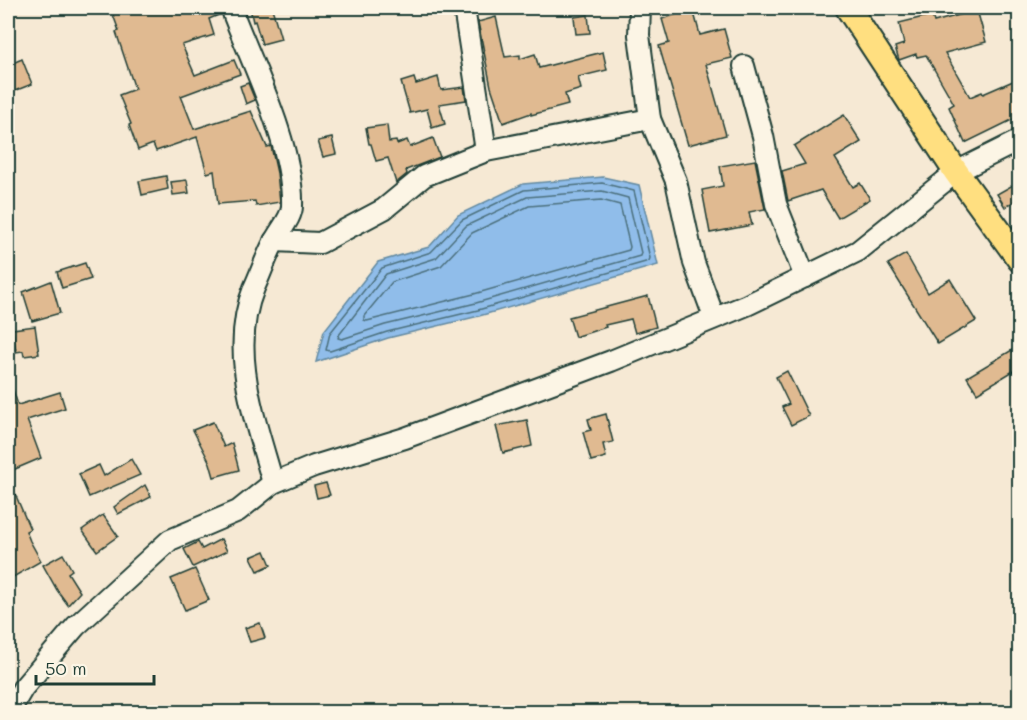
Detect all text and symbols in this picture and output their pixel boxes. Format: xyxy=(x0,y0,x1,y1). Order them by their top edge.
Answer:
scale bar xyxy=(36,648,154,686)
text: 50 m xyxy=(45,656,87,680)

